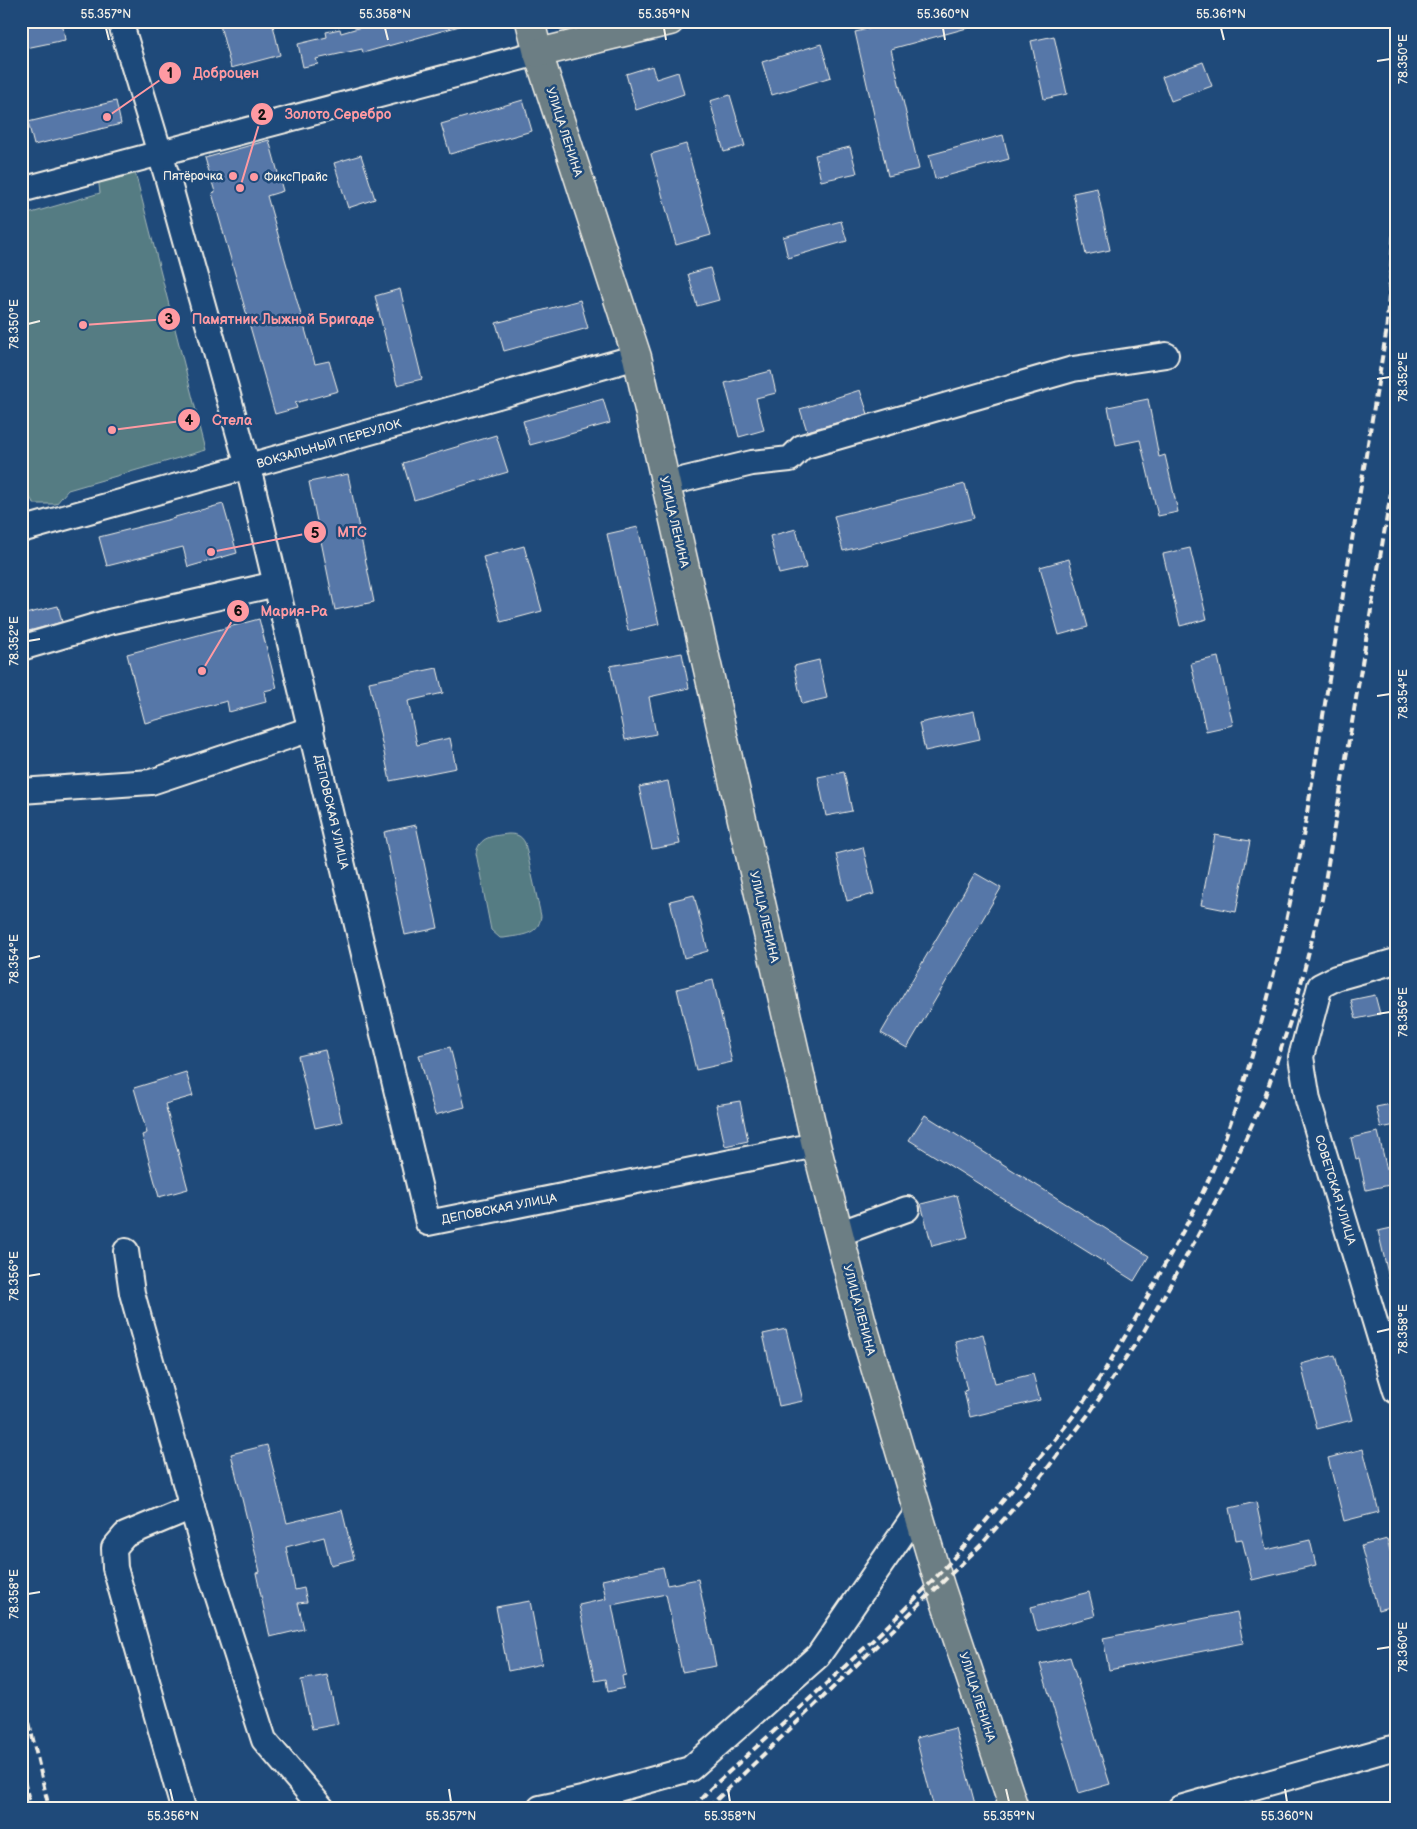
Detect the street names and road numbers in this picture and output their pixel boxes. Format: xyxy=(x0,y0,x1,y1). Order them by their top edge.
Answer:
street label: УЛИЦА ЛЕНИНА xyxy=(542,85,586,179)
street label: ВОКЗАЛЬНЫЙ ПЕРЕУЛОК xyxy=(255,416,403,472)
street label: УЛИЦА ЛЕНИНА xyxy=(656,475,692,570)
street label: ДЕПОВСКАЯ УЛИЦА xyxy=(311,753,352,871)
street label: УЛИЦА ЛЕНИНА xyxy=(746,870,782,965)
street label: СОВЕТСКАЯ УЛИЦА xyxy=(1311,1133,1359,1247)
street label: ДЕПОВСКАЯ УЛИЦА xyxy=(440,1190,559,1228)
street label: УЛИЦА ЛЕНИНА xyxy=(840,1263,879,1358)
street label: УЛИЦА ЛЕНИНА xyxy=(955,1650,999,1744)

